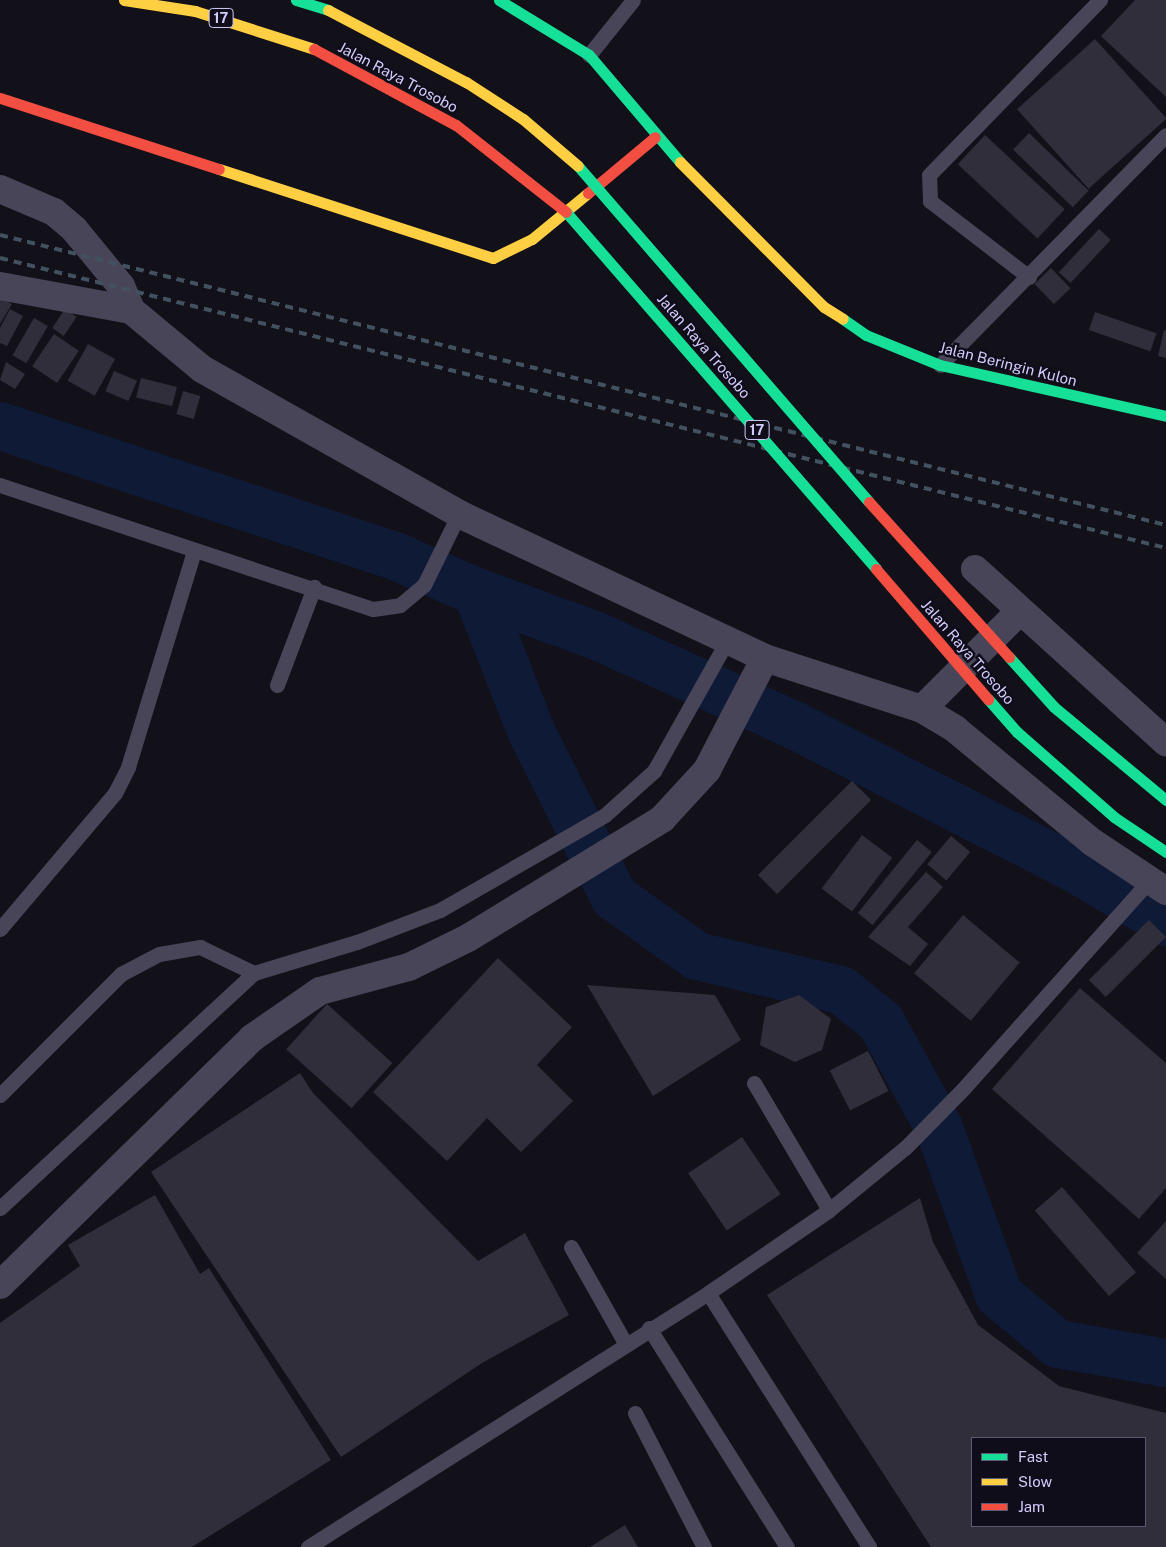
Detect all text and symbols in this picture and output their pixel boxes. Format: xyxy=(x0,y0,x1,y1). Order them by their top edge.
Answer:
road number: 17 xyxy=(208,7,234,30)
street label: Jalan Raya Trosobo xyxy=(335,38,461,116)
street label: Jalan Raya Trosobo xyxy=(654,290,754,402)
street label: Jalan Beringin Kulon xyxy=(937,338,1079,390)
road number: 17 xyxy=(744,418,770,442)
street label: Jalan Raya Trosobo xyxy=(918,596,1018,708)
legend xyxy=(971,1437,1146,1527)
text: Fast xyxy=(1018,1448,1048,1465)
text: Slow xyxy=(1018,1473,1052,1490)
text: Jam xyxy=(1018,1498,1045,1515)

